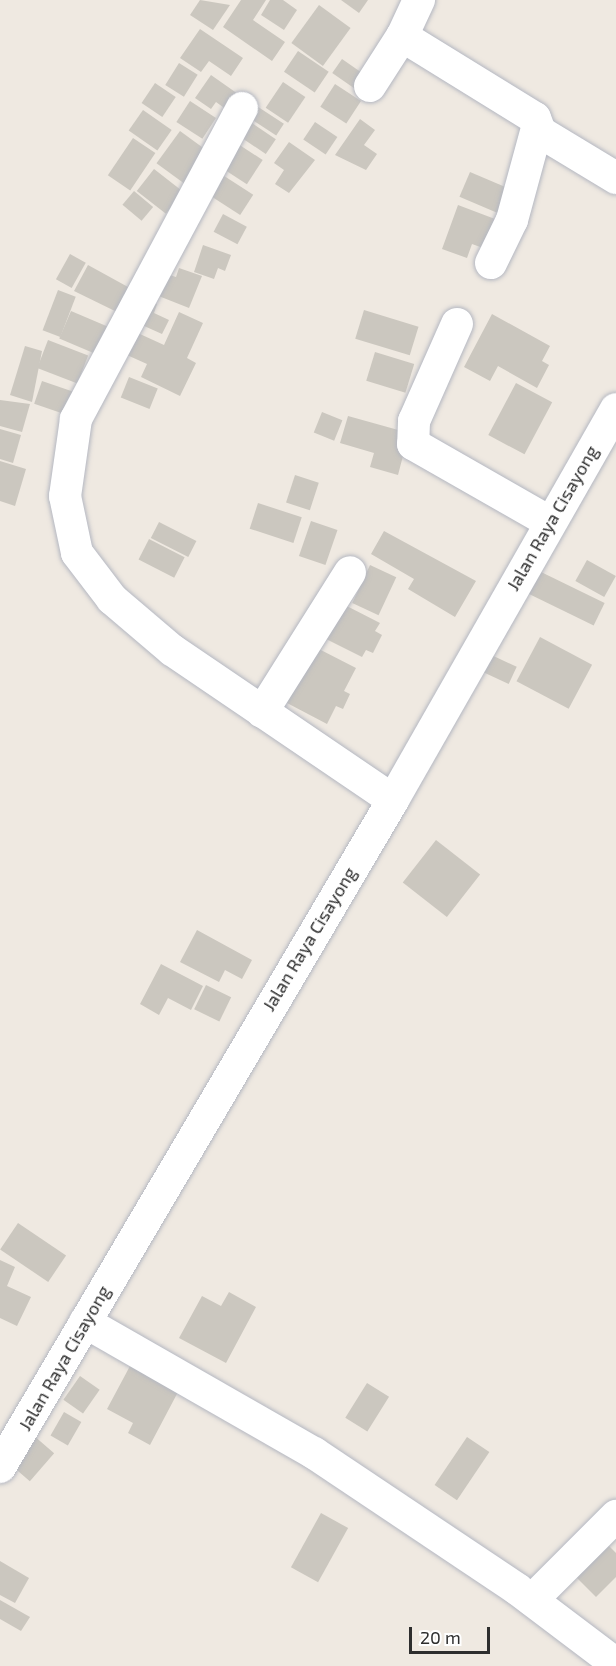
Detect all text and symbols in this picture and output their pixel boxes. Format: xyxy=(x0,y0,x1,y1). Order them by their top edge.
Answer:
street label: Jalan Raya Cisayong xyxy=(502,442,602,594)
street label: Jalan Raya Cisayong xyxy=(258,863,360,1015)
street label: Jalan Raya Cisayong xyxy=(14,1282,114,1434)
scale bar xyxy=(412,1615,493,1653)
text: 20 m xyxy=(420,1626,461,1648)

